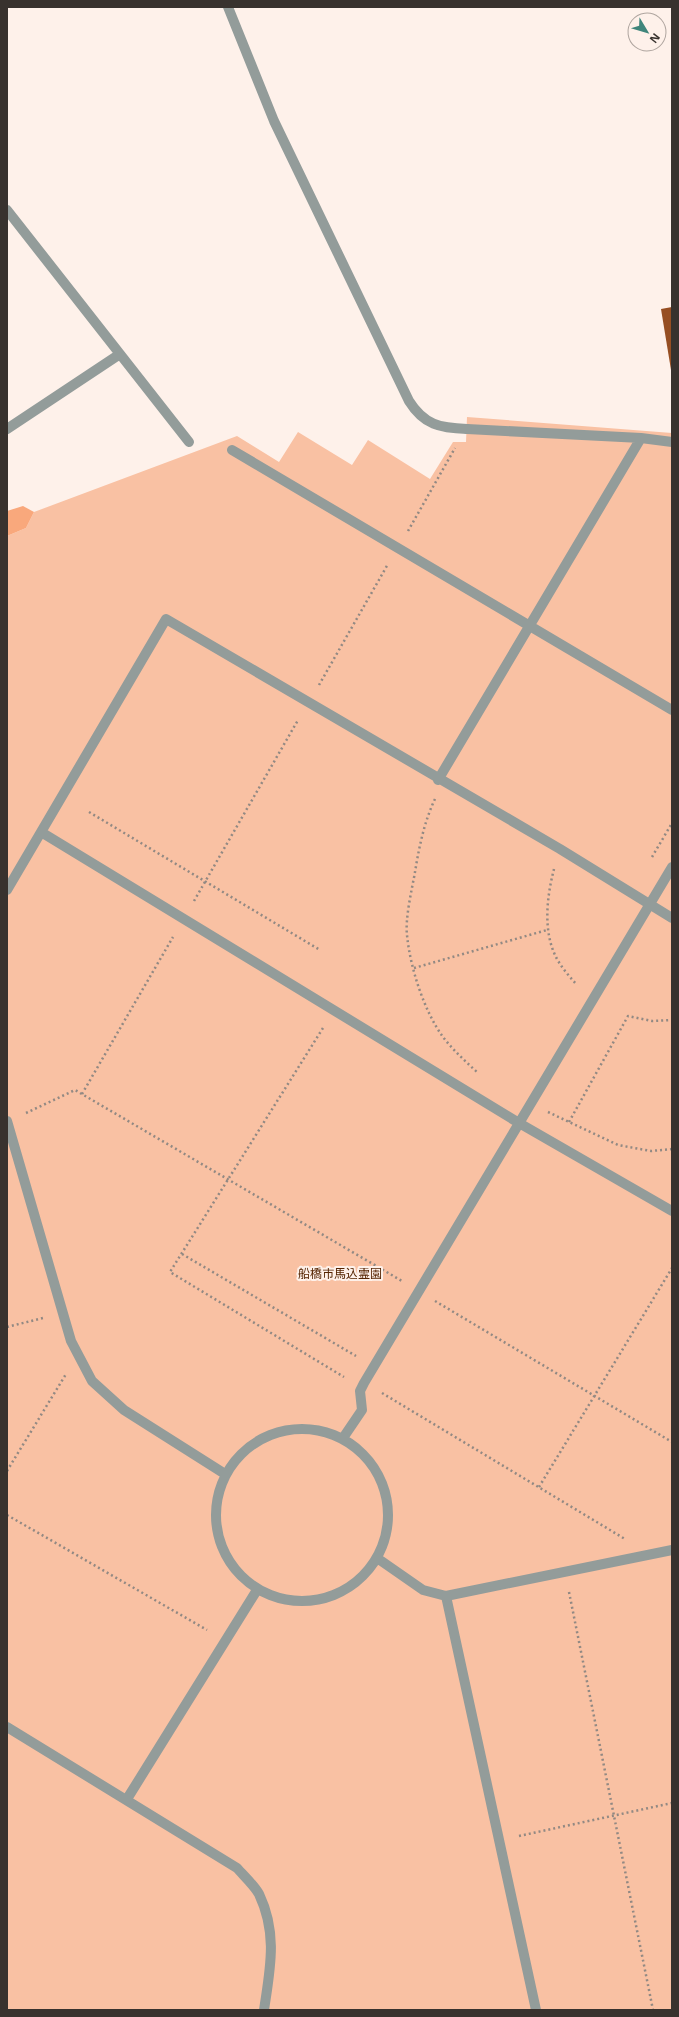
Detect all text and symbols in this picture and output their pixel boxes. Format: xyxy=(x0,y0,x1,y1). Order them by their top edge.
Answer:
north arrow xyxy=(627,12,667,52)
text: N xyxy=(647,30,664,47)
park label: 船橋市馬込霊園 xyxy=(298,1265,382,1282)

